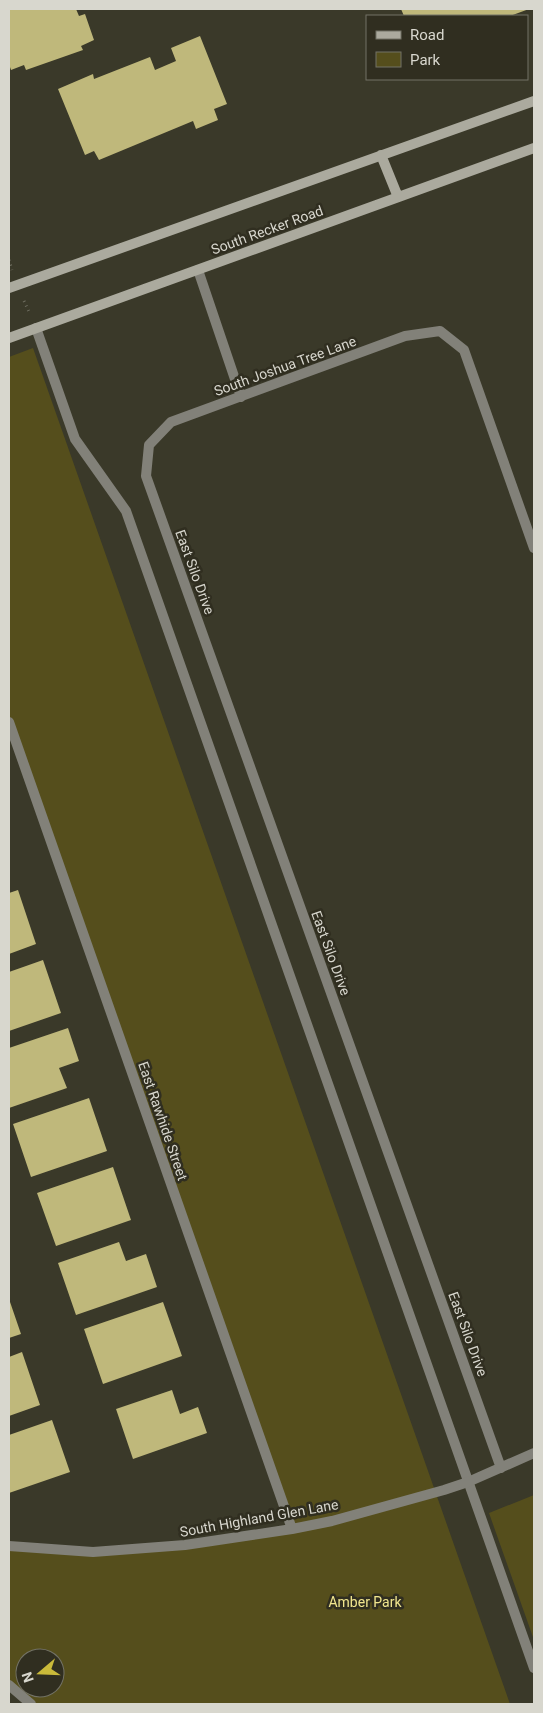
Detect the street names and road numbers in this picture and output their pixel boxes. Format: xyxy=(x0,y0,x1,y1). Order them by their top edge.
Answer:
street label: South Recker Road xyxy=(209,202,325,258)
street label: South Joshua Tree Lane xyxy=(212,333,358,399)
street label: East Silo Drive xyxy=(172,527,218,617)
street label: East Silo Drive xyxy=(308,908,354,998)
street label: East Rawhide Street xyxy=(135,1060,191,1183)
street label: East Silo Drive xyxy=(445,1289,491,1379)
street label: South Highland Glen Lane xyxy=(178,1496,340,1540)

